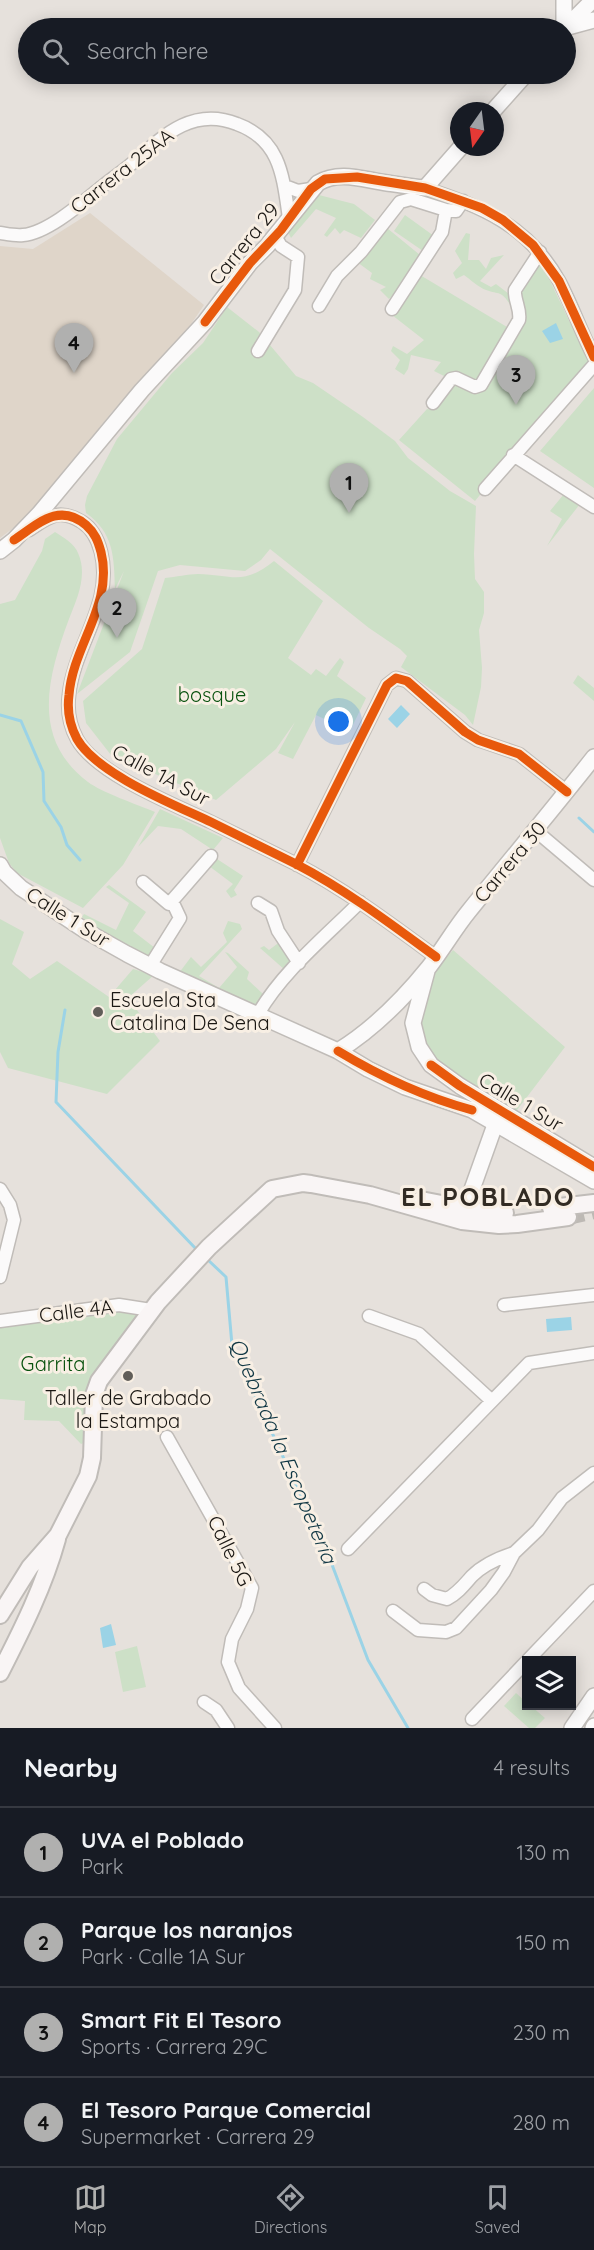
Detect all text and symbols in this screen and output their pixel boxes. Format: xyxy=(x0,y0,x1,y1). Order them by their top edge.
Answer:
search box xyxy=(18,18,576,84)
icon: search xyxy=(39,35,72,68)
text: Search here xyxy=(87,37,208,65)
north arrow xyxy=(450,102,504,156)
street label: Carrera 25AA xyxy=(65,122,178,219)
street label: Carrera 29 xyxy=(203,197,284,290)
pin: 4 xyxy=(54,324,94,373)
pin: 3 xyxy=(496,356,536,405)
pin: 1 xyxy=(330,464,368,513)
pin: 2 xyxy=(98,588,136,638)
park label: bosque xyxy=(178,682,246,707)
your location xyxy=(324,707,353,736)
street label: Calle 1A Sur xyxy=(108,738,215,811)
street label: Carrera 30 xyxy=(468,816,551,908)
street label: Calle 1 Sur xyxy=(22,881,115,952)
place label: Escuela Sta Catalina De Sena xyxy=(110,987,270,1035)
marker: Escuela Sta Catalina De Sena xyxy=(91,1005,105,1019)
street label: Calle 1 Sur xyxy=(474,1067,568,1137)
district label: EL POBLADO xyxy=(401,1180,575,1213)
street label: Calle 4A xyxy=(37,1294,114,1327)
water label: Quebrada la Escopetería xyxy=(225,1334,344,1568)
park label: Garrita xyxy=(21,1351,85,1376)
marker: Taller de Grabado la Estampa xyxy=(121,1369,135,1383)
place label: Taller de Grabado la Estampa xyxy=(45,1385,211,1433)
street label: Calle 5G xyxy=(203,1511,258,1590)
map controls xyxy=(522,1656,576,1710)
button: layers xyxy=(522,1656,576,1710)
text: Nearby xyxy=(24,1751,118,1784)
text: 4 results xyxy=(494,1755,570,1780)
text: UVA el Poblado xyxy=(81,1826,244,1854)
text: 1 xyxy=(40,1840,47,1865)
text: 130 m xyxy=(517,1840,570,1865)
text: Park xyxy=(81,1854,123,1879)
text: Parque los naranjos xyxy=(81,1916,293,1944)
text: 2 xyxy=(38,1930,49,1955)
text: 150 m xyxy=(516,1930,570,1955)
text: Park · Calle 1A Sur xyxy=(81,1944,245,1969)
text: Smart Fit El Tesoro xyxy=(81,2006,282,2034)
text: 3 xyxy=(38,2020,49,2045)
text: 230 m xyxy=(513,2020,570,2045)
text: Sports · Carrera 29C xyxy=(81,2034,267,2059)
text: El Tesoro Parque Comercial xyxy=(81,2096,371,2124)
text: 4 xyxy=(38,2110,49,2135)
text: 280 m xyxy=(513,2110,570,2135)
text: Supermarket · Carrera 29 xyxy=(81,2124,315,2149)
tab: Map xyxy=(74,2181,107,2237)
tab: Directions xyxy=(254,2181,327,2237)
tab: Saved xyxy=(475,2181,520,2237)

